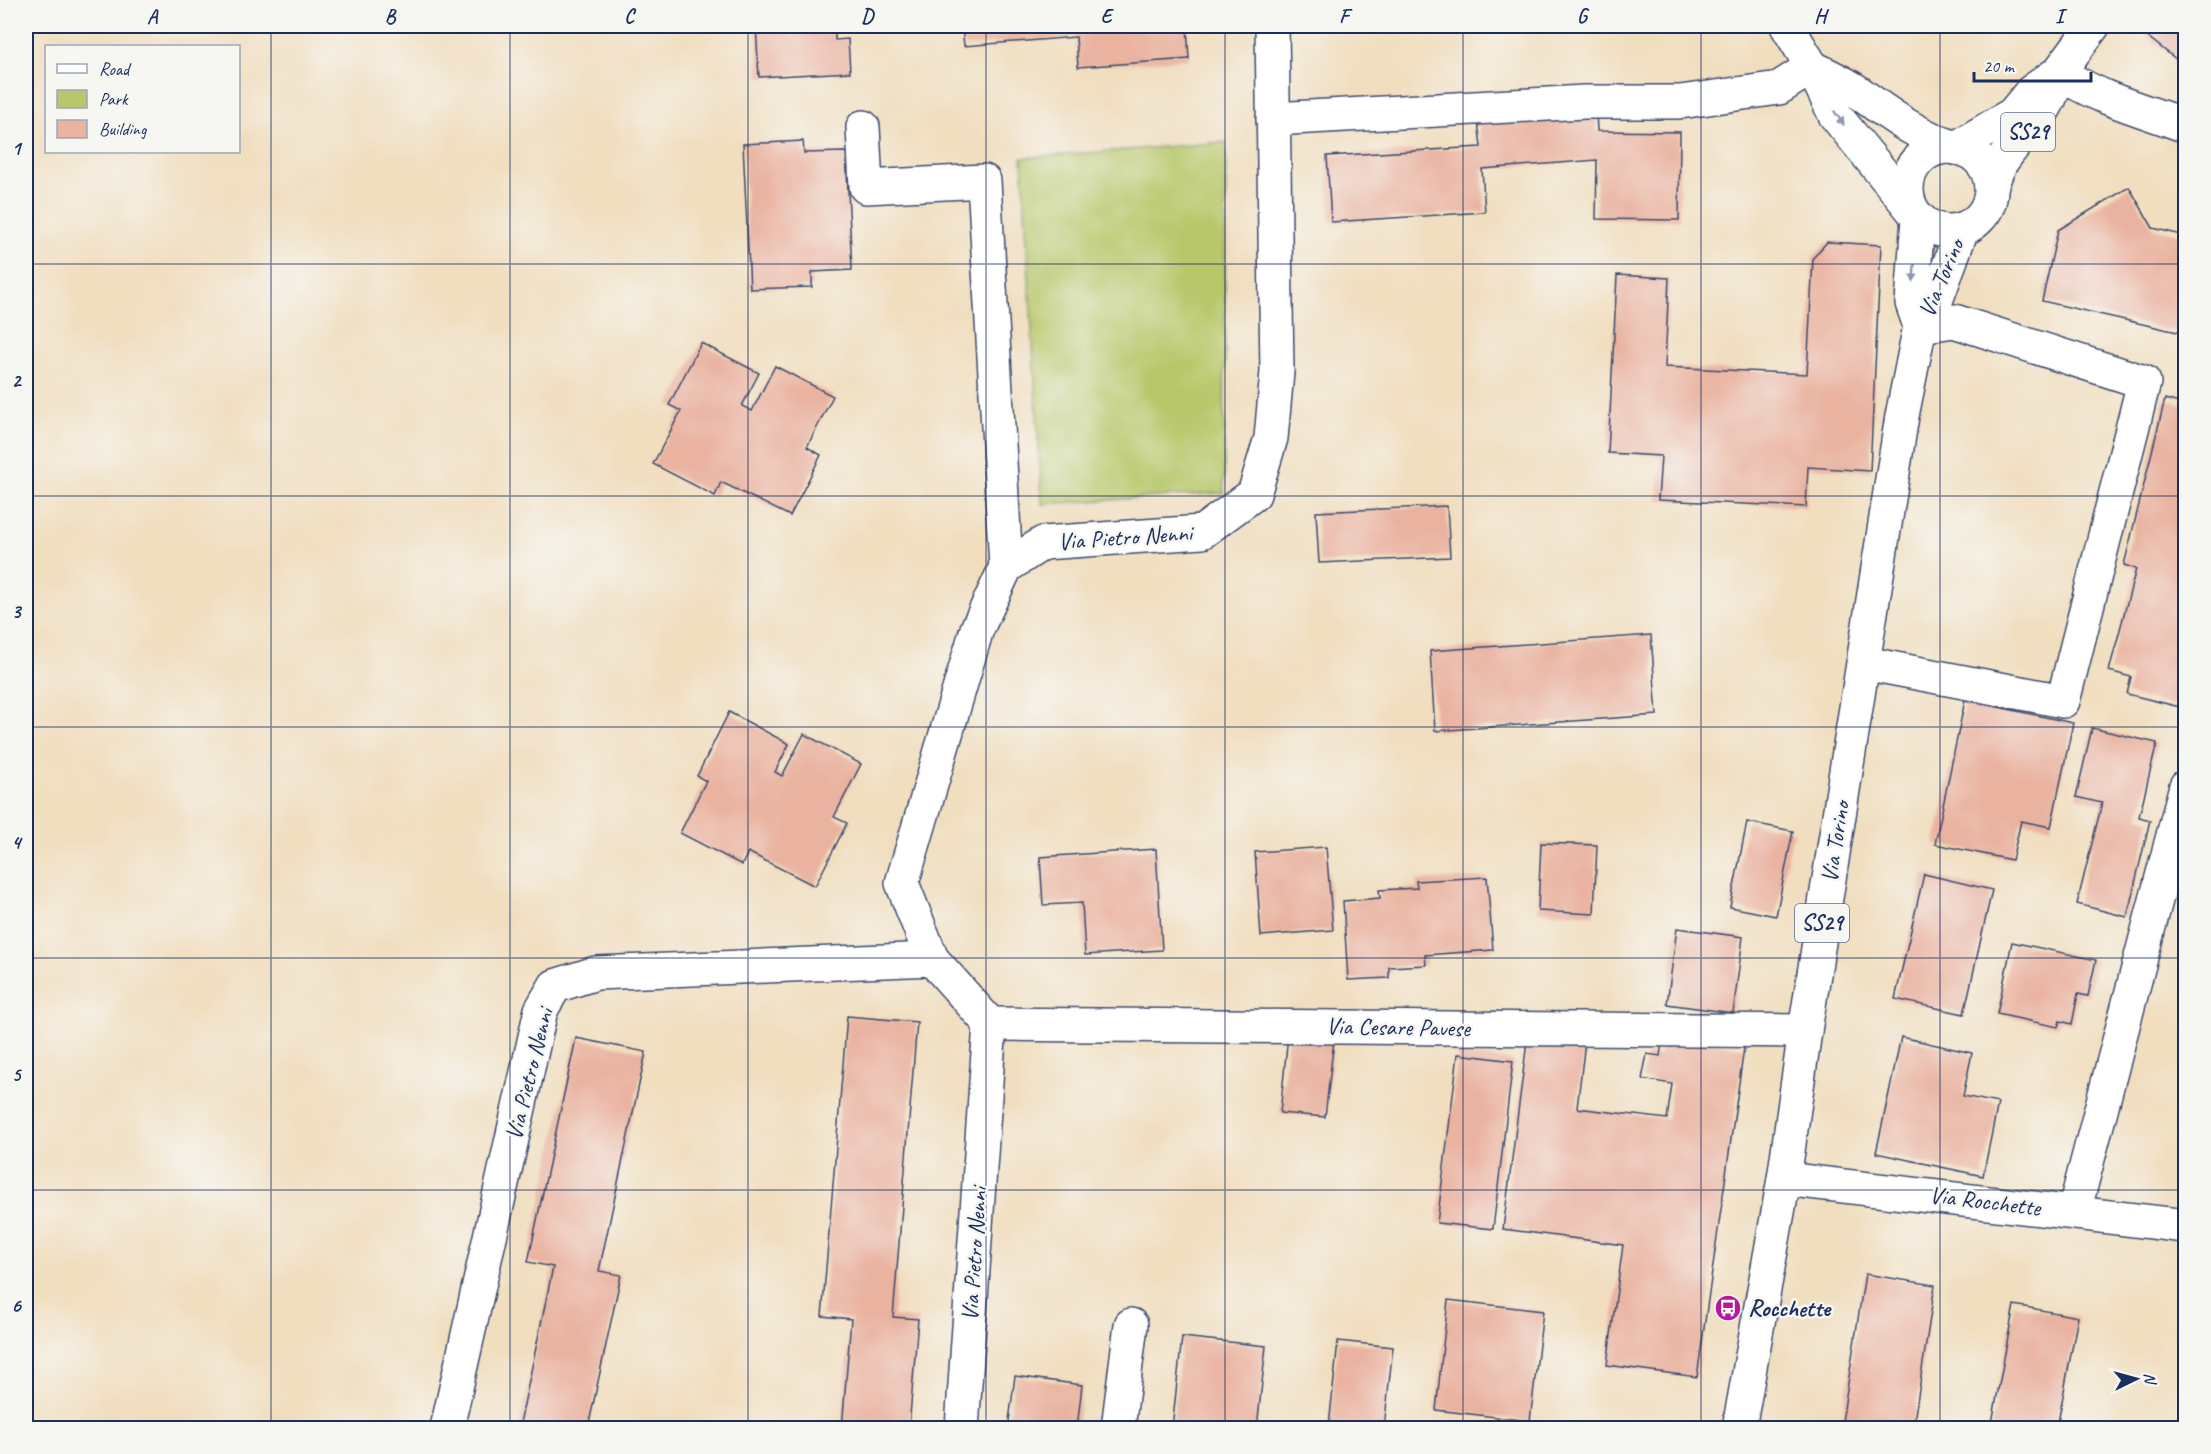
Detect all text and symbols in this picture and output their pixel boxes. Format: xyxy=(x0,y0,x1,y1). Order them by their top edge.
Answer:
text: A xyxy=(147,4,159,29)
text: B xyxy=(385,4,397,29)
text: C xyxy=(624,4,636,29)
text: D xyxy=(861,4,875,29)
text: E xyxy=(1101,4,1115,29)
text: F xyxy=(1339,4,1353,29)
text: G xyxy=(1577,4,1590,29)
text: H xyxy=(1814,4,1829,29)
text: I xyxy=(2055,4,2068,29)
legend xyxy=(45,45,240,153)
scale bar xyxy=(1974,45,2091,83)
text: 20 m xyxy=(1983,55,2016,77)
text: Road xyxy=(99,58,132,80)
text: Park xyxy=(99,88,129,110)
one-way arrow xyxy=(1833,110,1845,126)
road number: SS29 xyxy=(2001,113,2055,151)
text: Building xyxy=(99,118,148,140)
text: 1 xyxy=(12,136,23,161)
street label: Via Torino xyxy=(1911,232,1972,321)
one-way arrow xyxy=(1910,263,1919,282)
text: 2 xyxy=(12,368,23,393)
street label: Via Pietro Nenni xyxy=(1057,517,1196,557)
text: 3 xyxy=(12,599,23,624)
street label: Via Torino xyxy=(1814,797,1857,885)
text: 4 xyxy=(12,830,24,855)
road number: SS29 xyxy=(1795,904,1849,942)
street label: Via Pietro Nenni xyxy=(498,1003,560,1143)
street label: Via Cesare Pavese xyxy=(1326,1011,1472,1043)
text: 5 xyxy=(12,1062,23,1087)
street label: Via Rocchette xyxy=(1928,1179,2044,1223)
street label: Via Pietro Nenni xyxy=(954,1183,994,1322)
text: 6 xyxy=(11,1293,22,1318)
bus stop icon: Rocchette xyxy=(1713,1293,1743,1323)
place label: Rocchette xyxy=(1748,1293,1832,1323)
north arrow xyxy=(2106,1349,2166,1409)
text: N xyxy=(2140,1372,2161,1387)

